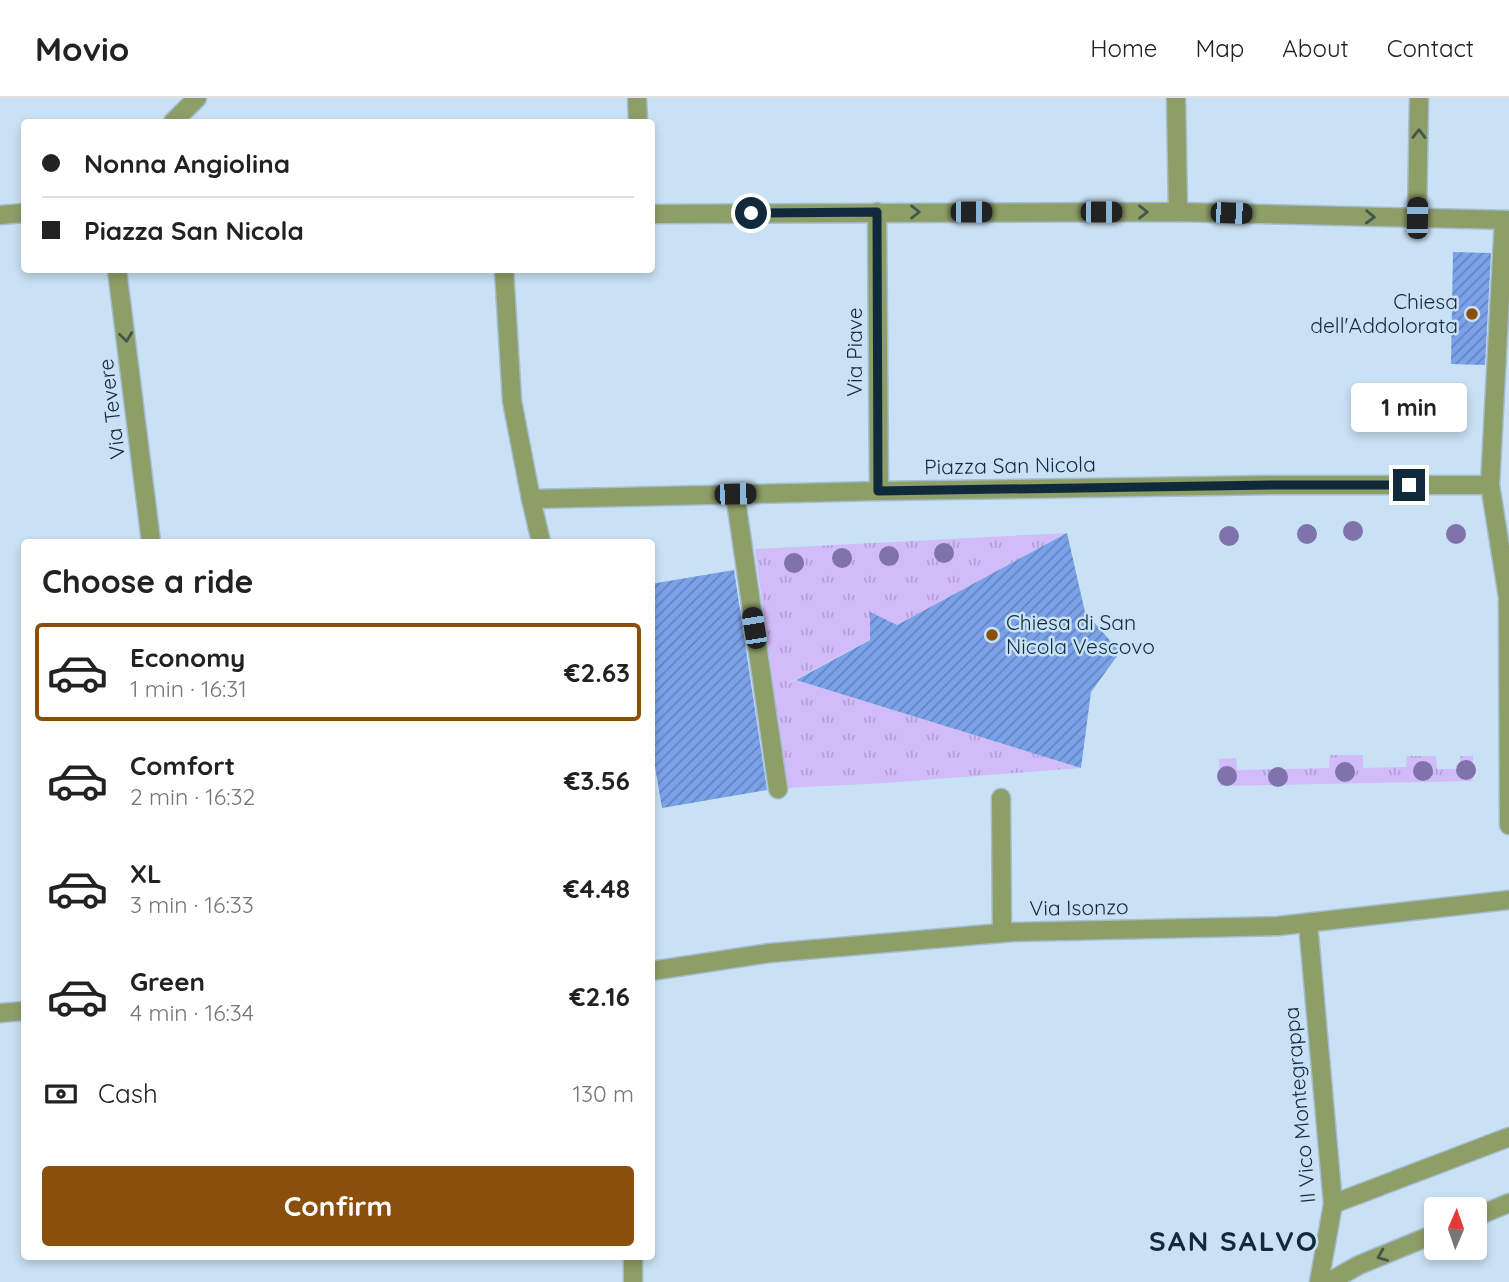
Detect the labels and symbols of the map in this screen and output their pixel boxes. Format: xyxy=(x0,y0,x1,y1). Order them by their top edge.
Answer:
one-way arrow xyxy=(1411,128,1426,139)
route start xyxy=(735,197,767,229)
car xyxy=(1407,197,1428,239)
car xyxy=(951,202,993,223)
car xyxy=(1081,202,1123,223)
car xyxy=(1210,202,1253,224)
one-way arrow xyxy=(910,204,921,220)
one-way arrow xyxy=(1138,204,1148,220)
one-way arrow xyxy=(1365,209,1376,225)
place label: Chiesa dell'Addolorata xyxy=(1310,288,1458,338)
marker: Chiesa dell'Addolorata xyxy=(1464,306,1480,322)
street label: Via Piave xyxy=(841,307,867,397)
one-way arrow xyxy=(119,331,134,343)
street label: Via Tevere xyxy=(92,357,130,461)
callout: 1 min xyxy=(1351,384,1467,432)
street label: Piazza San Nicola xyxy=(924,451,1096,479)
route end xyxy=(1393,469,1425,501)
car xyxy=(714,483,757,505)
car xyxy=(741,606,768,650)
place label: Chiesa di San Nicola Vescovo xyxy=(1006,609,1155,659)
marker: Chiesa di San Nicola Vescovo xyxy=(984,627,1000,643)
street label: Via Isonzo xyxy=(1029,893,1129,921)
street label: II Vico Montegrappa xyxy=(1277,1006,1321,1204)
north arrow xyxy=(1424,1197,1488,1260)
district label: SAN SALVO xyxy=(1149,1223,1319,1258)
one-way arrow xyxy=(1377,1247,1389,1261)

